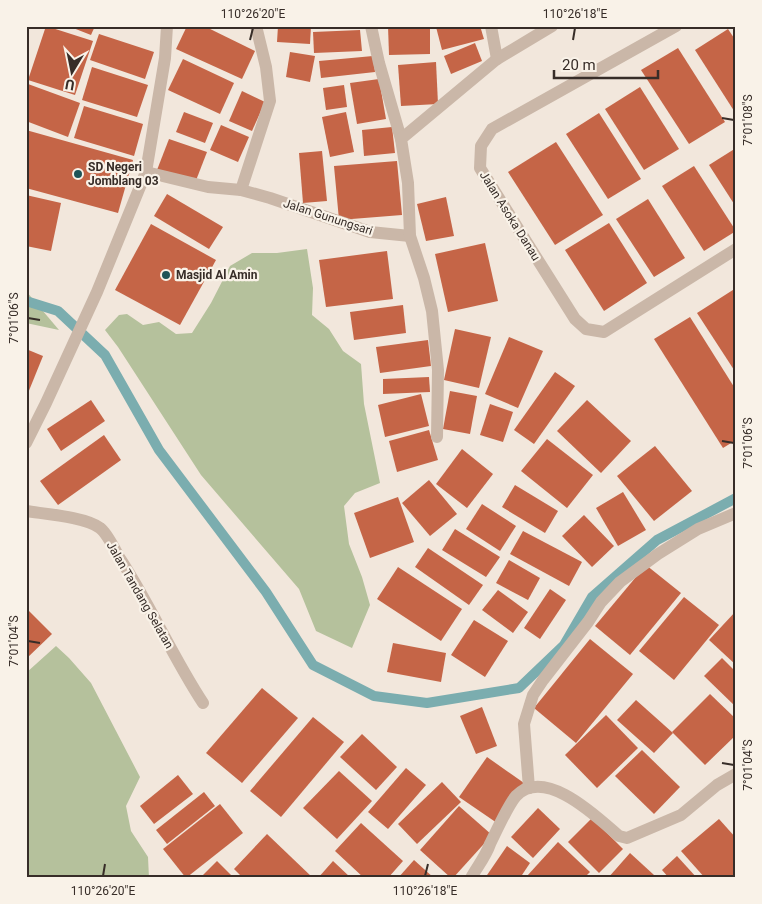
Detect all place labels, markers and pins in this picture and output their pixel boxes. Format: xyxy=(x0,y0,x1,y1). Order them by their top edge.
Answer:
place label: SD Negeri Jomblang 03 xyxy=(88,160,159,188)
marker: SD Negeri Jomblang 03 xyxy=(72,168,84,180)
place label: Masjid Al Amin xyxy=(176,268,258,282)
marker: Masjid Al Amin xyxy=(160,269,172,281)

